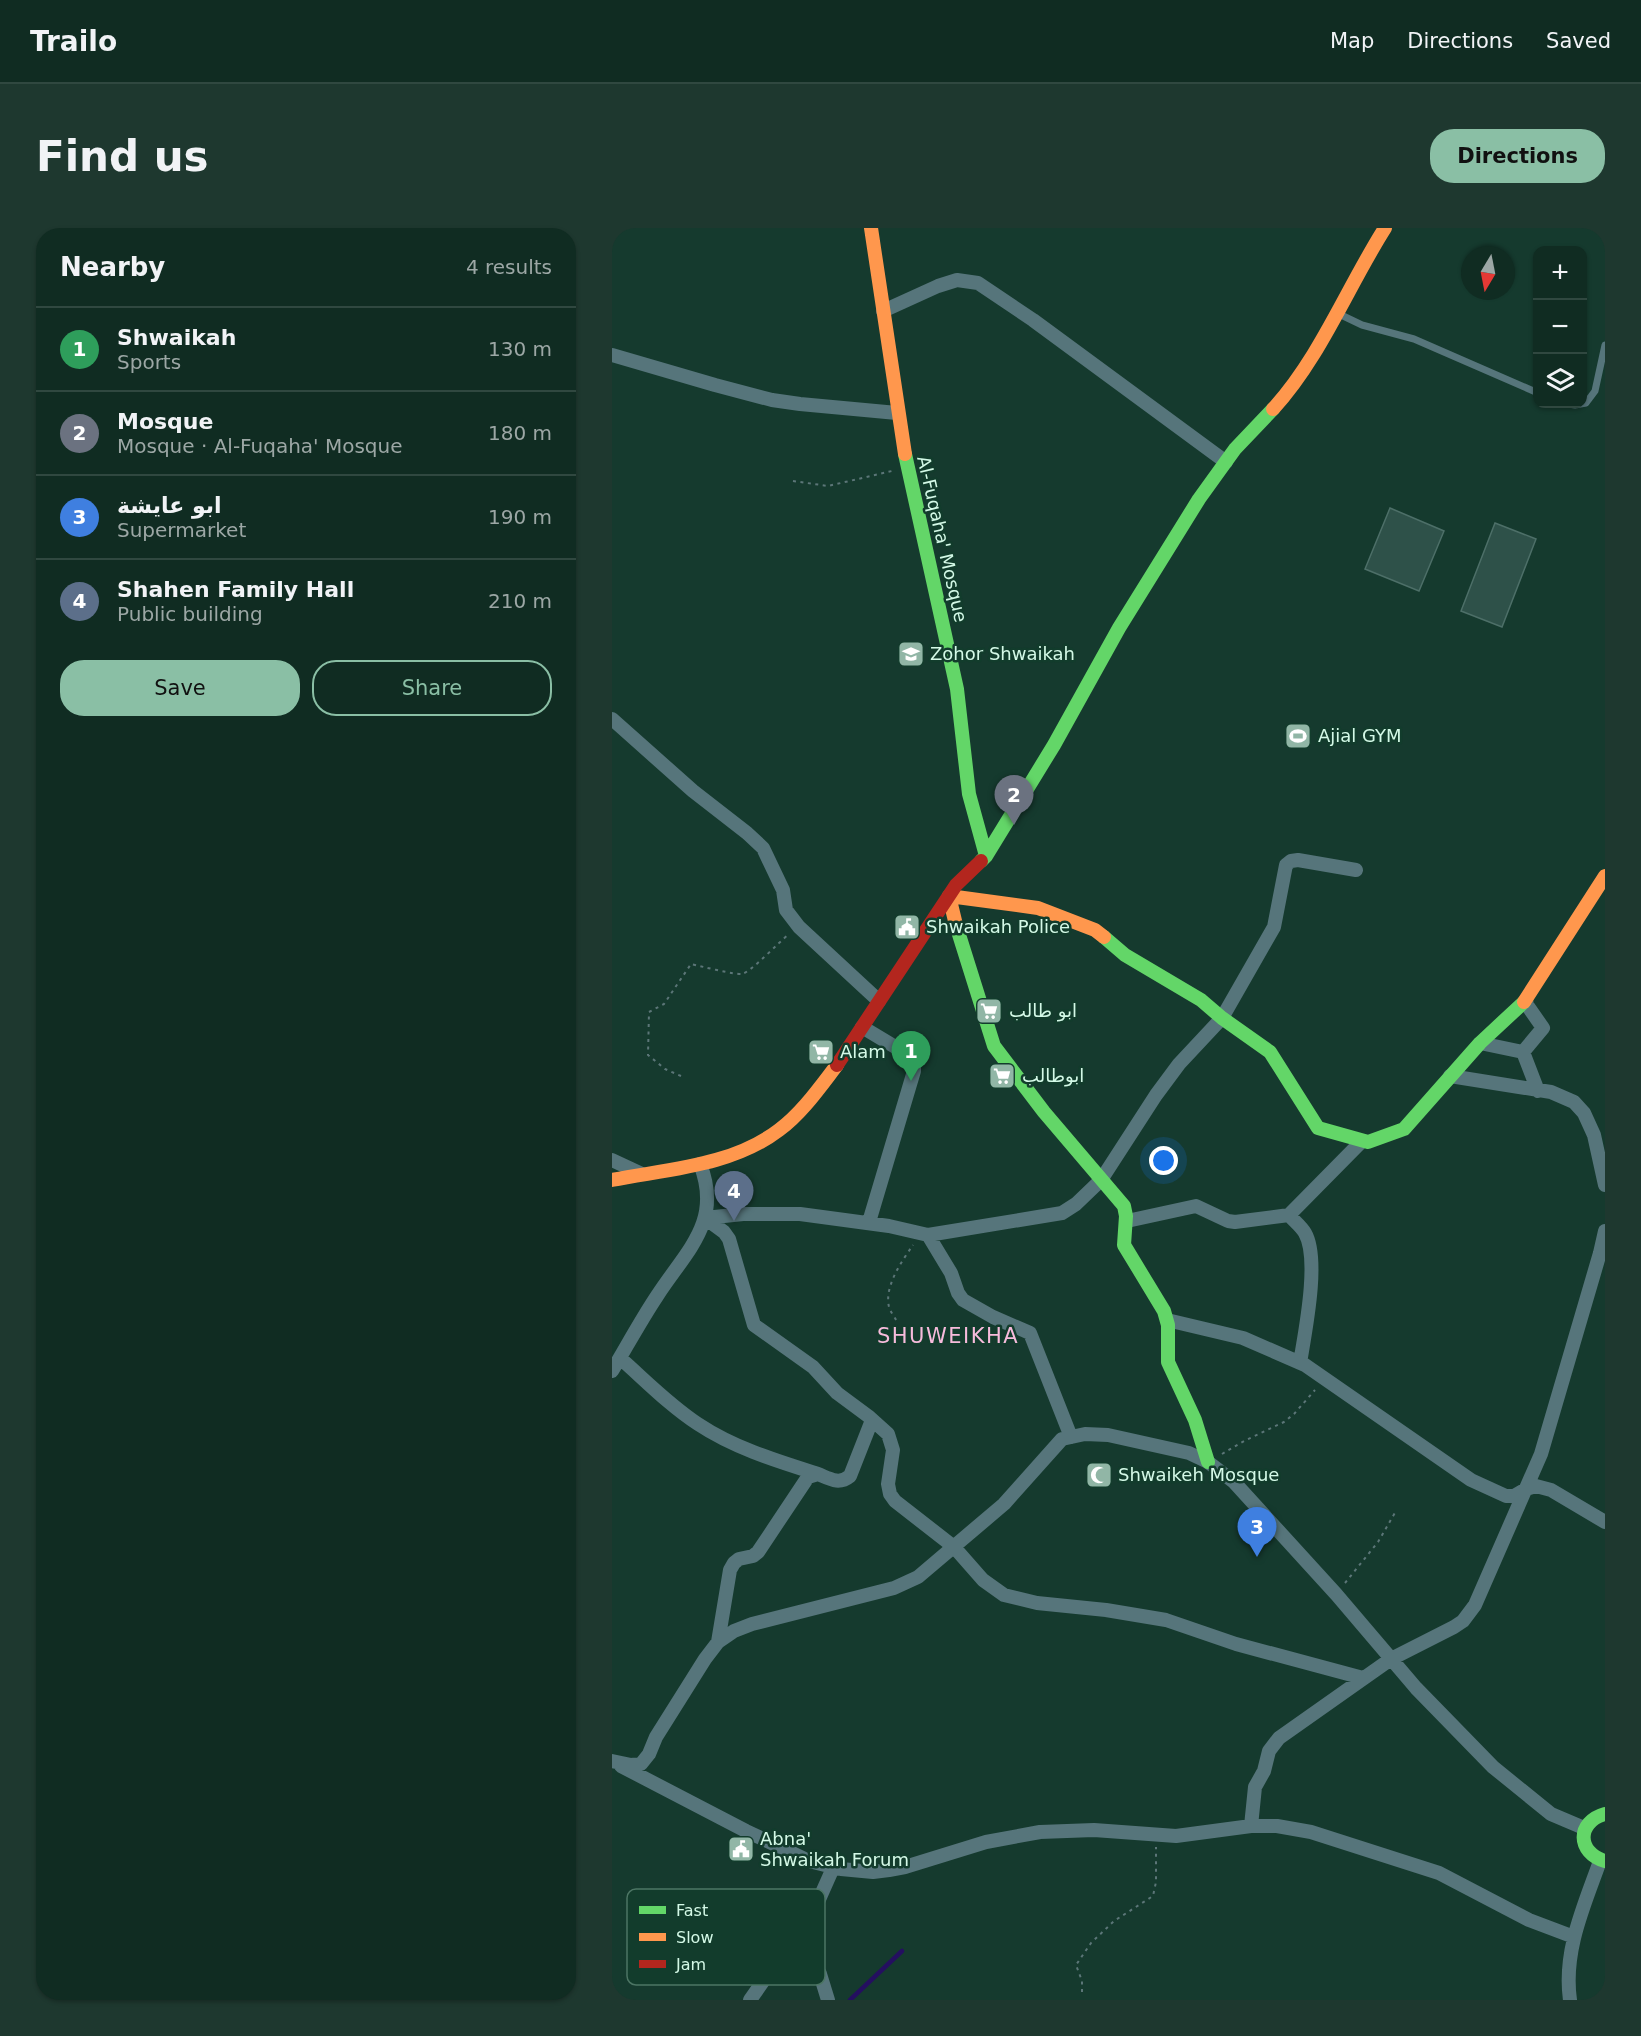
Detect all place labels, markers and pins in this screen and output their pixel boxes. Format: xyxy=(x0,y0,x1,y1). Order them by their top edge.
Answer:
school or university icon: Zohor Shwaikah xyxy=(896,639,926,669)
place label: Zohor Shwaikah xyxy=(930,643,1075,664)
sports icon: Ajial GYM xyxy=(1283,721,1313,751)
place label: Ajial GYM xyxy=(1318,725,1402,746)
pin: 2 xyxy=(994,776,1034,825)
public building icon: Shwaikah Police xyxy=(892,912,922,942)
place label: Shwaikah Police xyxy=(926,916,1070,937)
supermarket icon: ابو طالب xyxy=(974,996,1004,1026)
place label: ابو طالب xyxy=(1009,1000,1077,1022)
pin: 1 xyxy=(892,1032,930,1081)
supermarket icon: Alam xyxy=(806,1037,836,1067)
place label: Alam xyxy=(840,1041,886,1062)
supermarket icon: ابوطالب xyxy=(987,1061,1017,1091)
place label: ابوطالب xyxy=(1022,1065,1084,1087)
pin: 4 xyxy=(714,1172,754,1221)
mosque icon: Shwaikeh Mosque xyxy=(1084,1460,1114,1490)
place label: Shwaikeh Mosque xyxy=(1118,1464,1279,1485)
pin: 3 xyxy=(1238,1508,1276,1557)
place label: Abna' Shwaikah Forum xyxy=(760,1828,909,1870)
public building icon: Abna' Shwaikah Forum xyxy=(726,1834,756,1864)

